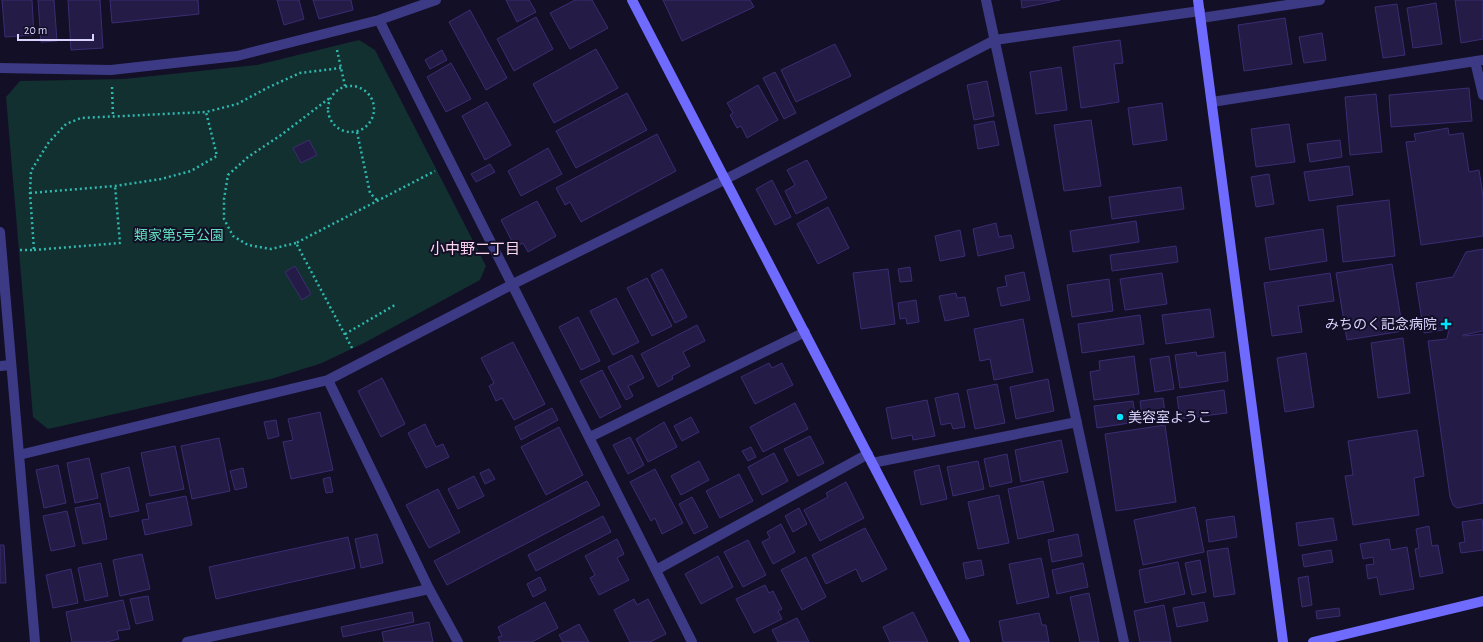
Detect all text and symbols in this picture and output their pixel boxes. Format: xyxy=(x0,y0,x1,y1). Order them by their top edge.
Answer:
scale bar xyxy=(18,16,93,42)
text: 20 m xyxy=(24,24,47,36)
park label: 類家第5号公園 xyxy=(134,227,224,243)
district label: 小中野二丁目 xyxy=(430,241,520,257)
place label: みちのく記念病院 xyxy=(1325,317,1437,332)
marker: みちのく記念病院 xyxy=(1440,318,1452,330)
place label: 美容室ようこ xyxy=(1128,410,1212,425)
marker: 美容室ようこ xyxy=(1115,412,1125,422)

